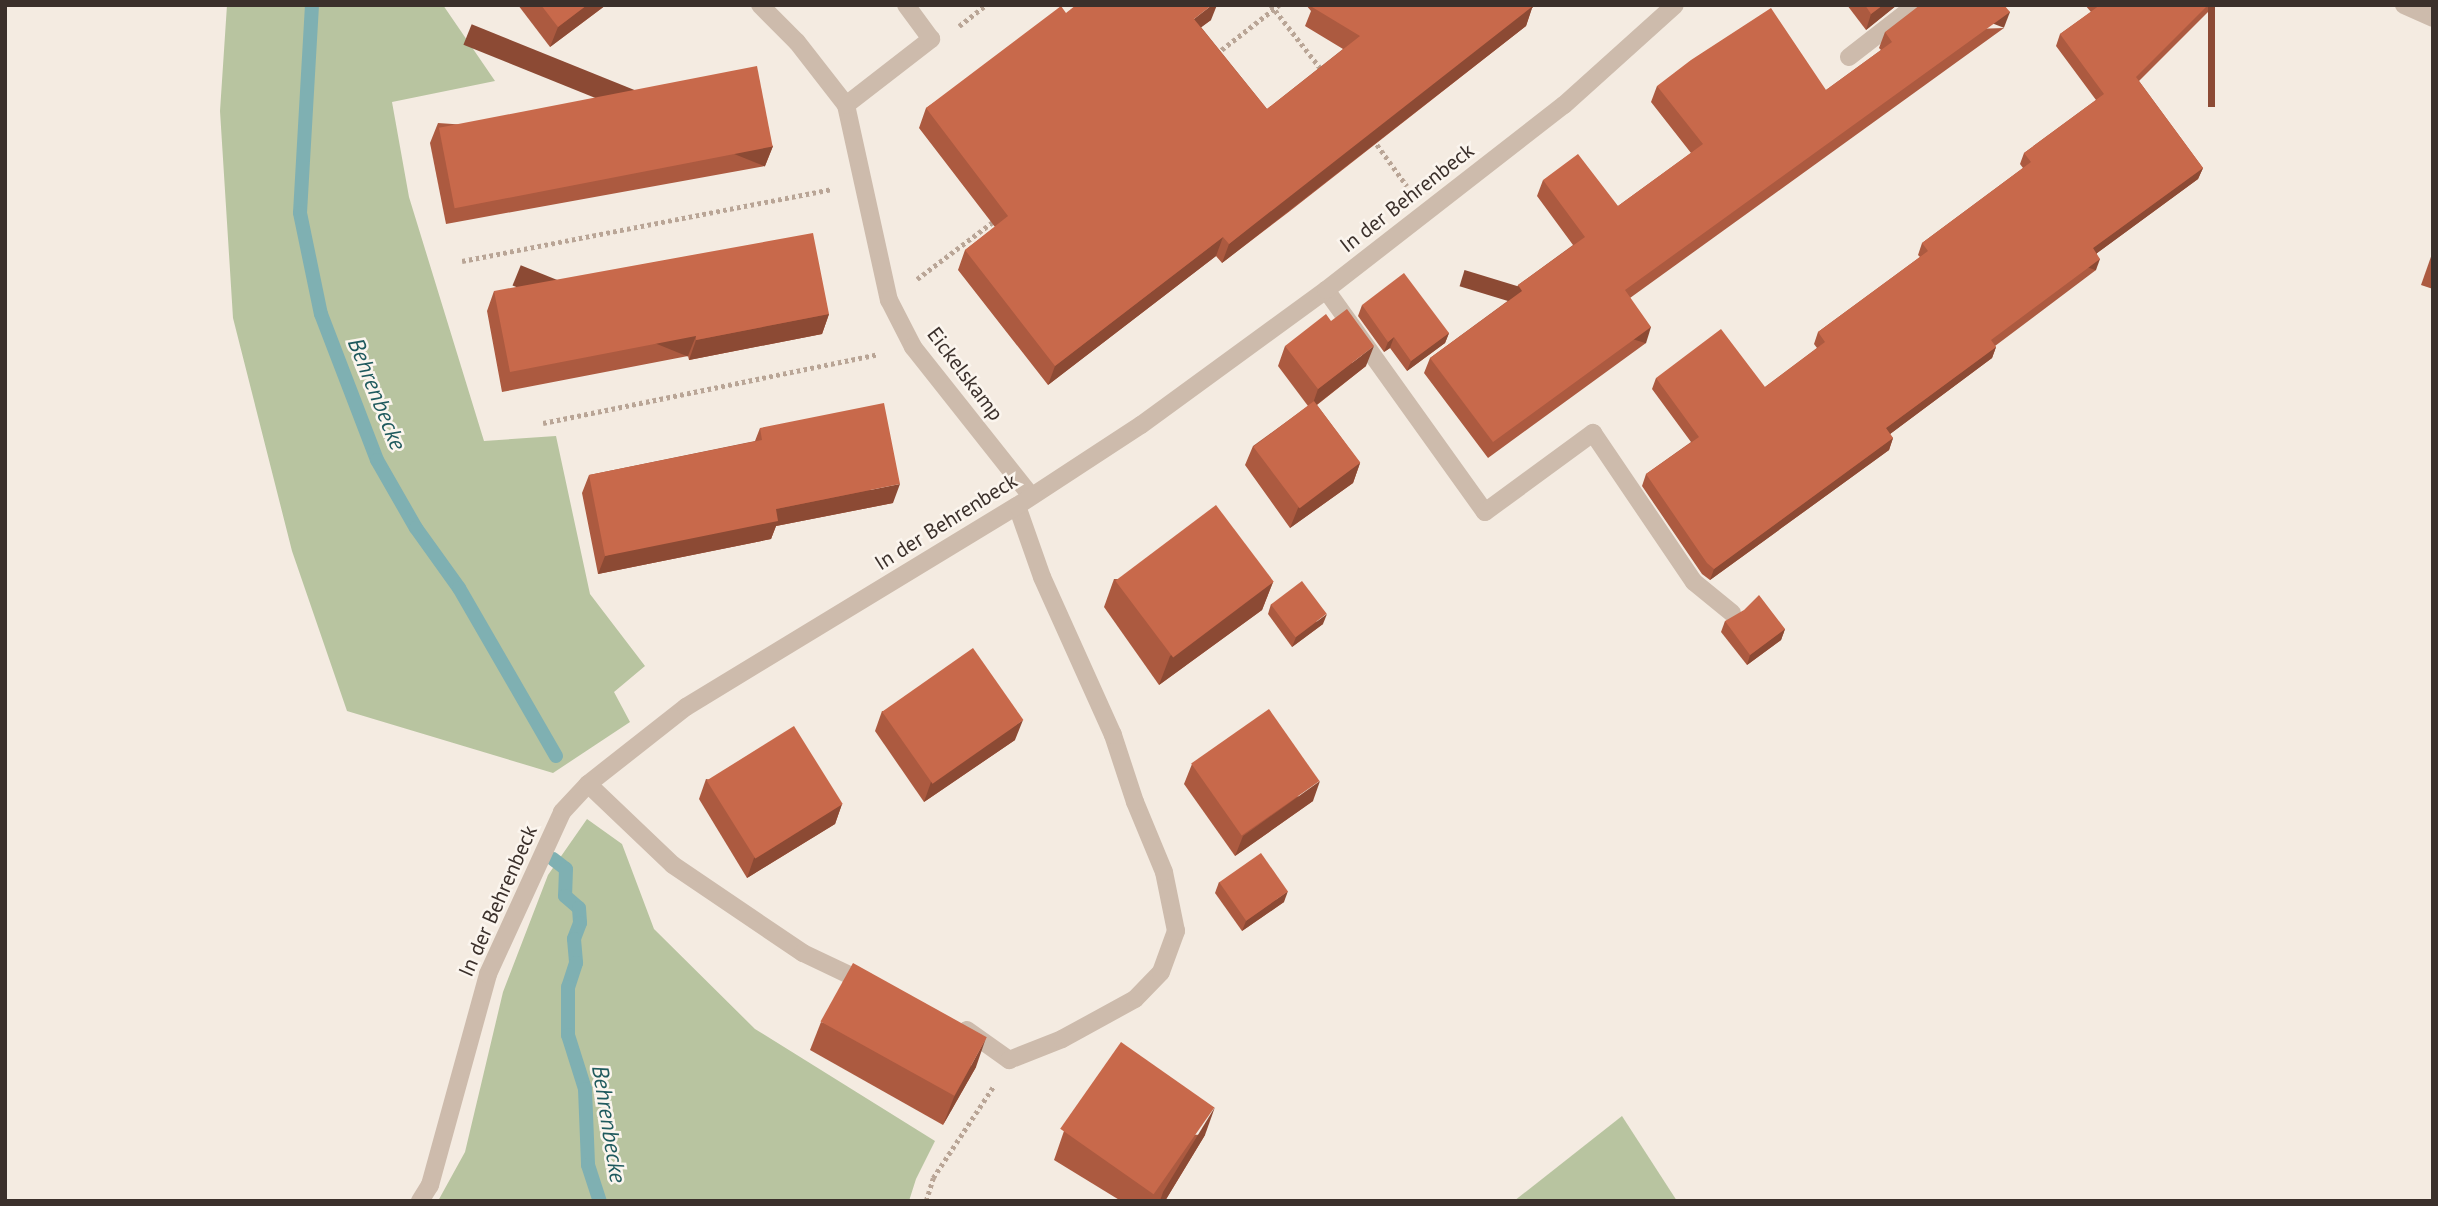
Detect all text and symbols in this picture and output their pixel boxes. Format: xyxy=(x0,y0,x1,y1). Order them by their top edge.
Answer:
street label: In der Behrenbeck xyxy=(1335,138,1479,258)
street label: Eickelskamp xyxy=(922,322,1008,426)
water label: Behrenbecke xyxy=(342,334,412,454)
street label: In der Behrenbeck xyxy=(870,468,1022,576)
street label: In der Behrenbeck xyxy=(453,821,543,981)
water label: Behrenbecke xyxy=(586,1063,632,1185)

